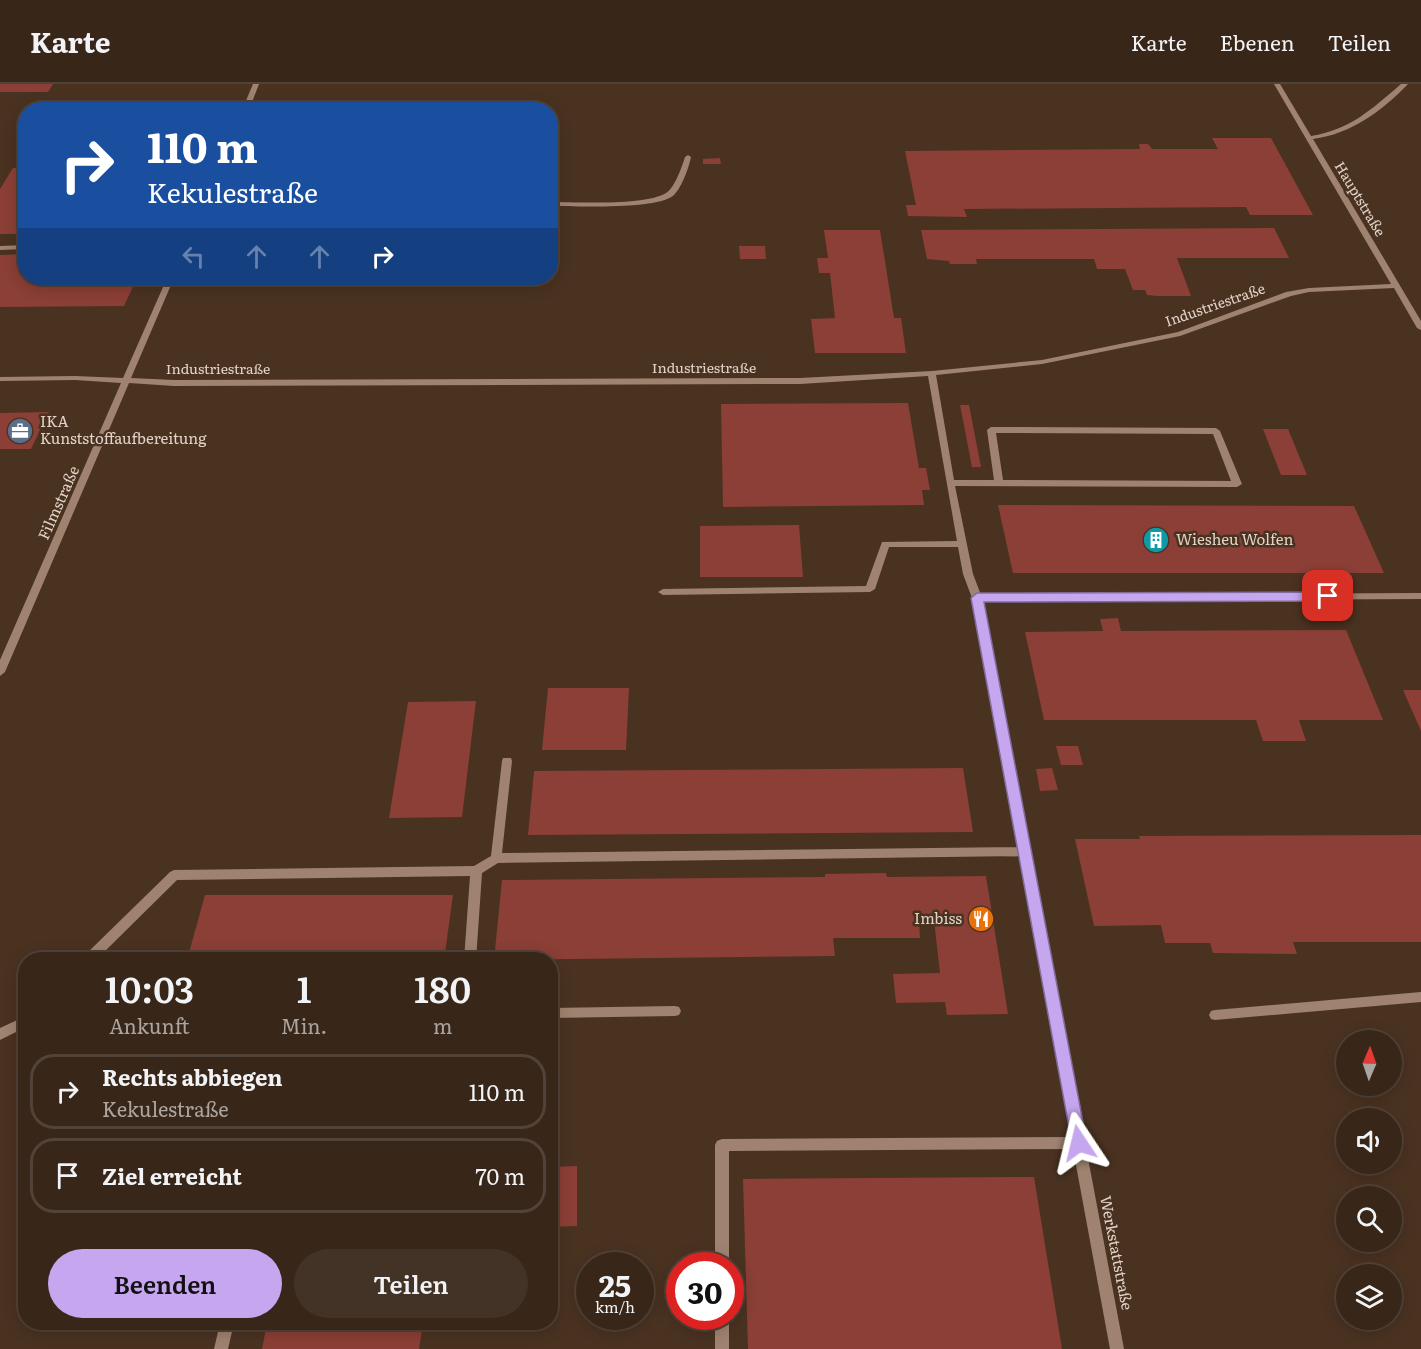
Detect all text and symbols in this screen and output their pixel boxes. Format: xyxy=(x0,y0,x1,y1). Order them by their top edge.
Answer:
text: Karte xyxy=(30,20,111,62)
text: Karte xyxy=(1131,26,1187,57)
text: Ebenen xyxy=(1220,26,1295,57)
text: Teilen xyxy=(1328,26,1391,57)
text: 110 m xyxy=(147,114,258,176)
icon: right xyxy=(48,126,126,204)
street label: Hauptstraße xyxy=(1331,157,1391,240)
text: Kekulestraße xyxy=(147,171,318,211)
icon: left xyxy=(177,240,210,273)
icon: ahead xyxy=(240,240,273,273)
icon: ahead xyxy=(303,240,336,273)
icon: right xyxy=(366,240,399,273)
street label: Industriestraße xyxy=(1162,278,1267,331)
street label: Industriestraße xyxy=(652,357,756,377)
street label: Industriestraße xyxy=(166,358,270,378)
place label: IKA Kunststoffaufbereitung xyxy=(40,409,207,449)
office icon: IKA Kunststoffaufbereitung xyxy=(5,416,35,446)
street label: Filmstraße xyxy=(31,461,84,543)
building icon: Wiesheu Wolfen xyxy=(1141,525,1171,555)
place label: Wiesheu Wolfen xyxy=(1176,527,1293,550)
pin xyxy=(1302,570,1353,621)
icon: arrive xyxy=(1311,579,1344,612)
restaurant icon: Imbiss xyxy=(966,904,996,934)
place label: Imbiss xyxy=(914,906,962,929)
text: 10:03 xyxy=(105,961,194,1014)
text: 1 xyxy=(297,961,311,1014)
text: 180 xyxy=(414,961,471,1014)
text: Ankunft xyxy=(109,1010,190,1040)
text: Min. xyxy=(281,1010,327,1040)
text: m xyxy=(433,1010,452,1040)
north arrow xyxy=(1336,1030,1402,1096)
map controls xyxy=(1336,1030,1402,1330)
text: Rechts abbiegen xyxy=(102,1060,282,1093)
icon: right xyxy=(51,1075,84,1108)
text: 110 m xyxy=(469,1075,525,1108)
text: Kekulestraße xyxy=(102,1093,229,1123)
button: sound xyxy=(1336,1108,1402,1174)
position arrow xyxy=(1047,1111,1111,1175)
icon: arrive xyxy=(51,1159,84,1192)
text: Ziel erreicht xyxy=(102,1159,242,1192)
text: 70 m xyxy=(475,1159,525,1192)
button: search xyxy=(1336,1186,1402,1252)
street label: Werkstattstraße xyxy=(1095,1194,1140,1312)
button: Beenden xyxy=(48,1249,282,1318)
button: Teilen xyxy=(294,1249,528,1318)
speed limit sign: 30 xyxy=(666,1252,744,1330)
text: 25 xyxy=(599,1262,631,1306)
button: layers xyxy=(1336,1264,1402,1330)
text: km/h xyxy=(595,1295,635,1318)

